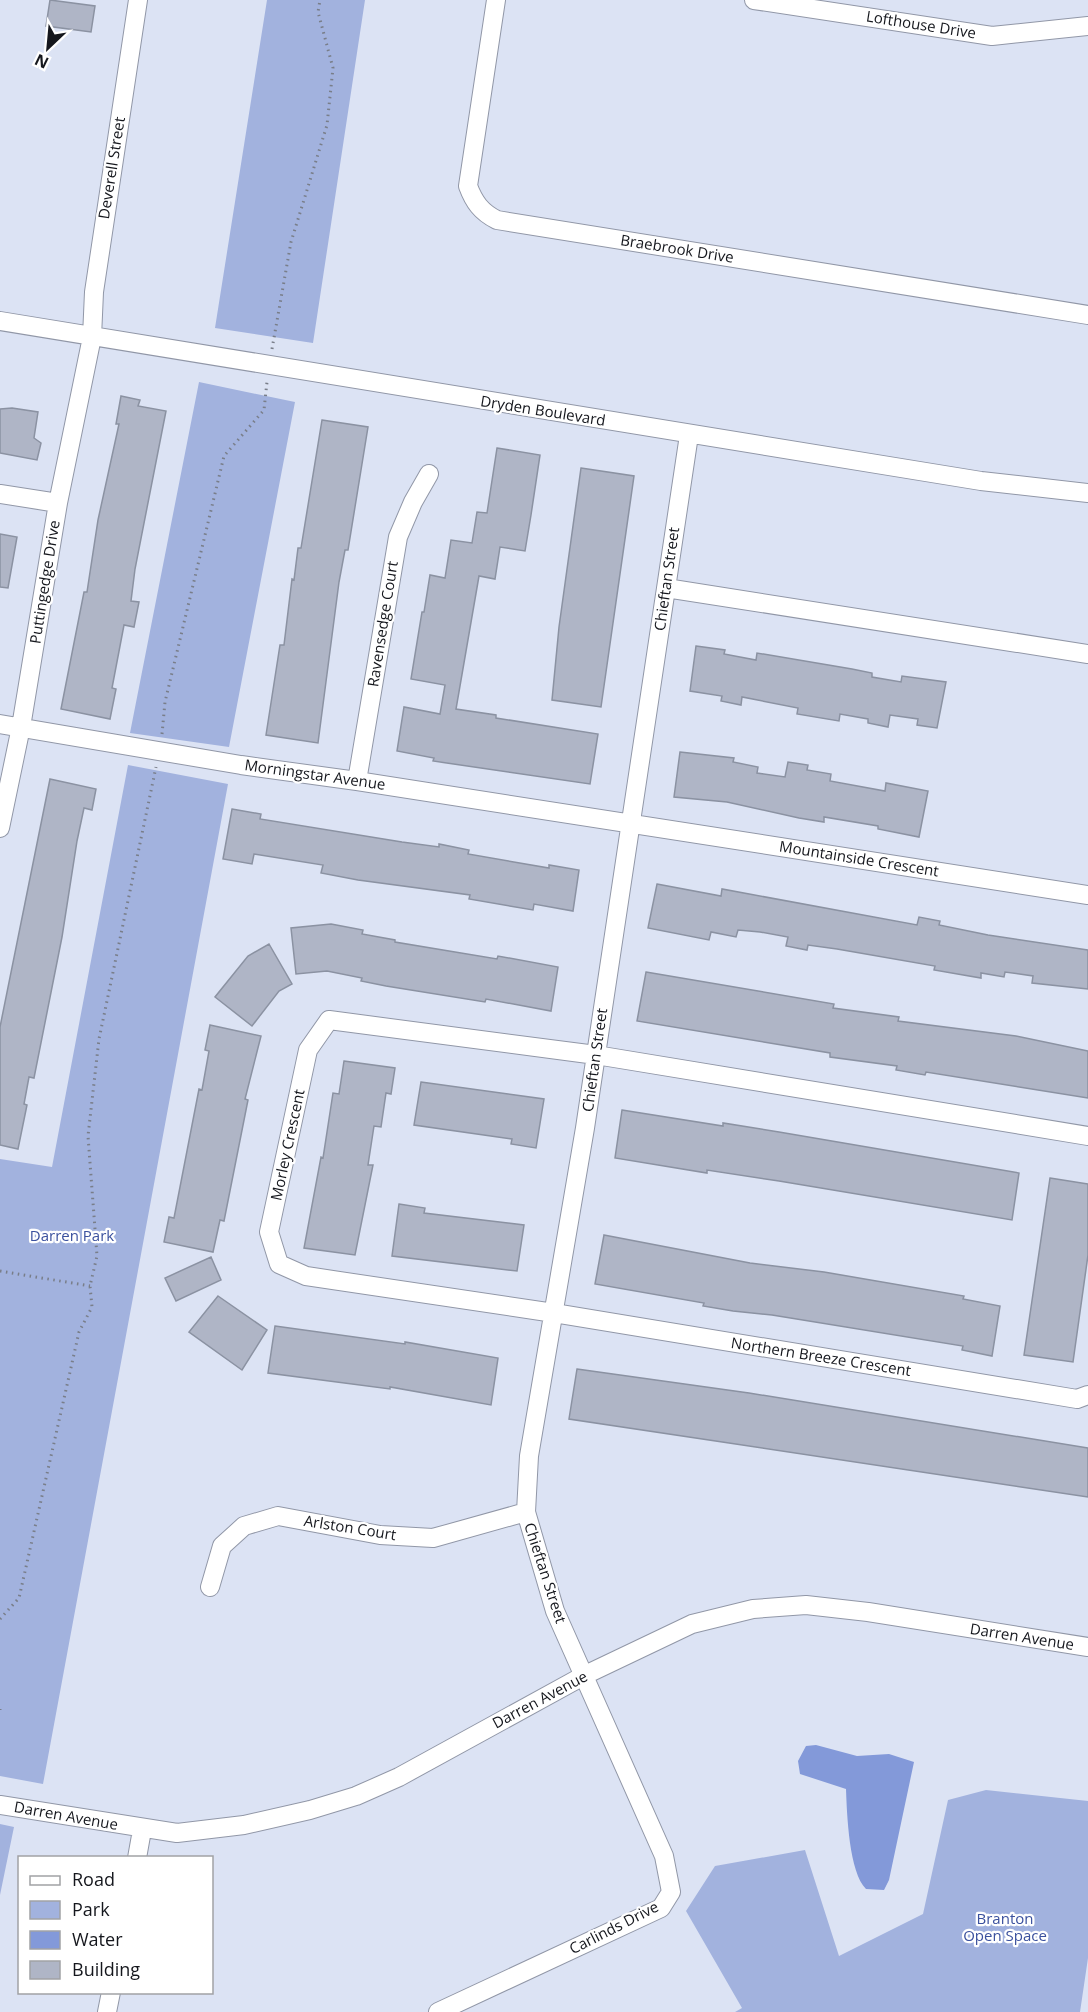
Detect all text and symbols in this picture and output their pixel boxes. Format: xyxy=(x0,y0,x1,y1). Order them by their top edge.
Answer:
street label: Lofthouse Drive xyxy=(865,5,977,43)
north arrow xyxy=(18,18,78,78)
text: N xyxy=(31,49,52,74)
street label: Deverell Street xyxy=(93,115,129,220)
street label: Braebrook Drive xyxy=(619,229,735,267)
street label: Dryden Boulevard xyxy=(479,390,607,430)
street label: Puttingedge Drive xyxy=(24,519,64,645)
street label: Chieftan Street xyxy=(649,526,683,632)
street label: Ravensedge Court xyxy=(362,560,402,688)
street label: Morningstar Avenue xyxy=(243,754,387,794)
street label: Mountainside Crescent xyxy=(778,836,940,881)
street label: Chieftan Street xyxy=(577,1007,611,1113)
street label: Morley Crescent xyxy=(265,1087,309,1202)
park label: Darren Park xyxy=(30,1225,114,1245)
street label: Northern Breeze Crescent xyxy=(730,1332,913,1380)
street label: Arlston Court xyxy=(303,1510,398,1544)
street label: Chieftan Street xyxy=(520,1520,572,1626)
street label: Darren Avenue xyxy=(969,1618,1076,1654)
street label: Darren Avenue xyxy=(488,1666,591,1733)
street label: Darren Avenue xyxy=(13,1796,120,1834)
legend xyxy=(18,1856,213,1994)
text: Road xyxy=(72,1867,115,1891)
street label: Carlinds Drive xyxy=(566,1896,662,1958)
text: Park xyxy=(72,1897,110,1921)
park label: Branton Open Space xyxy=(963,1908,1047,1945)
text: Water xyxy=(72,1927,123,1951)
text: Building xyxy=(72,1957,140,1981)

